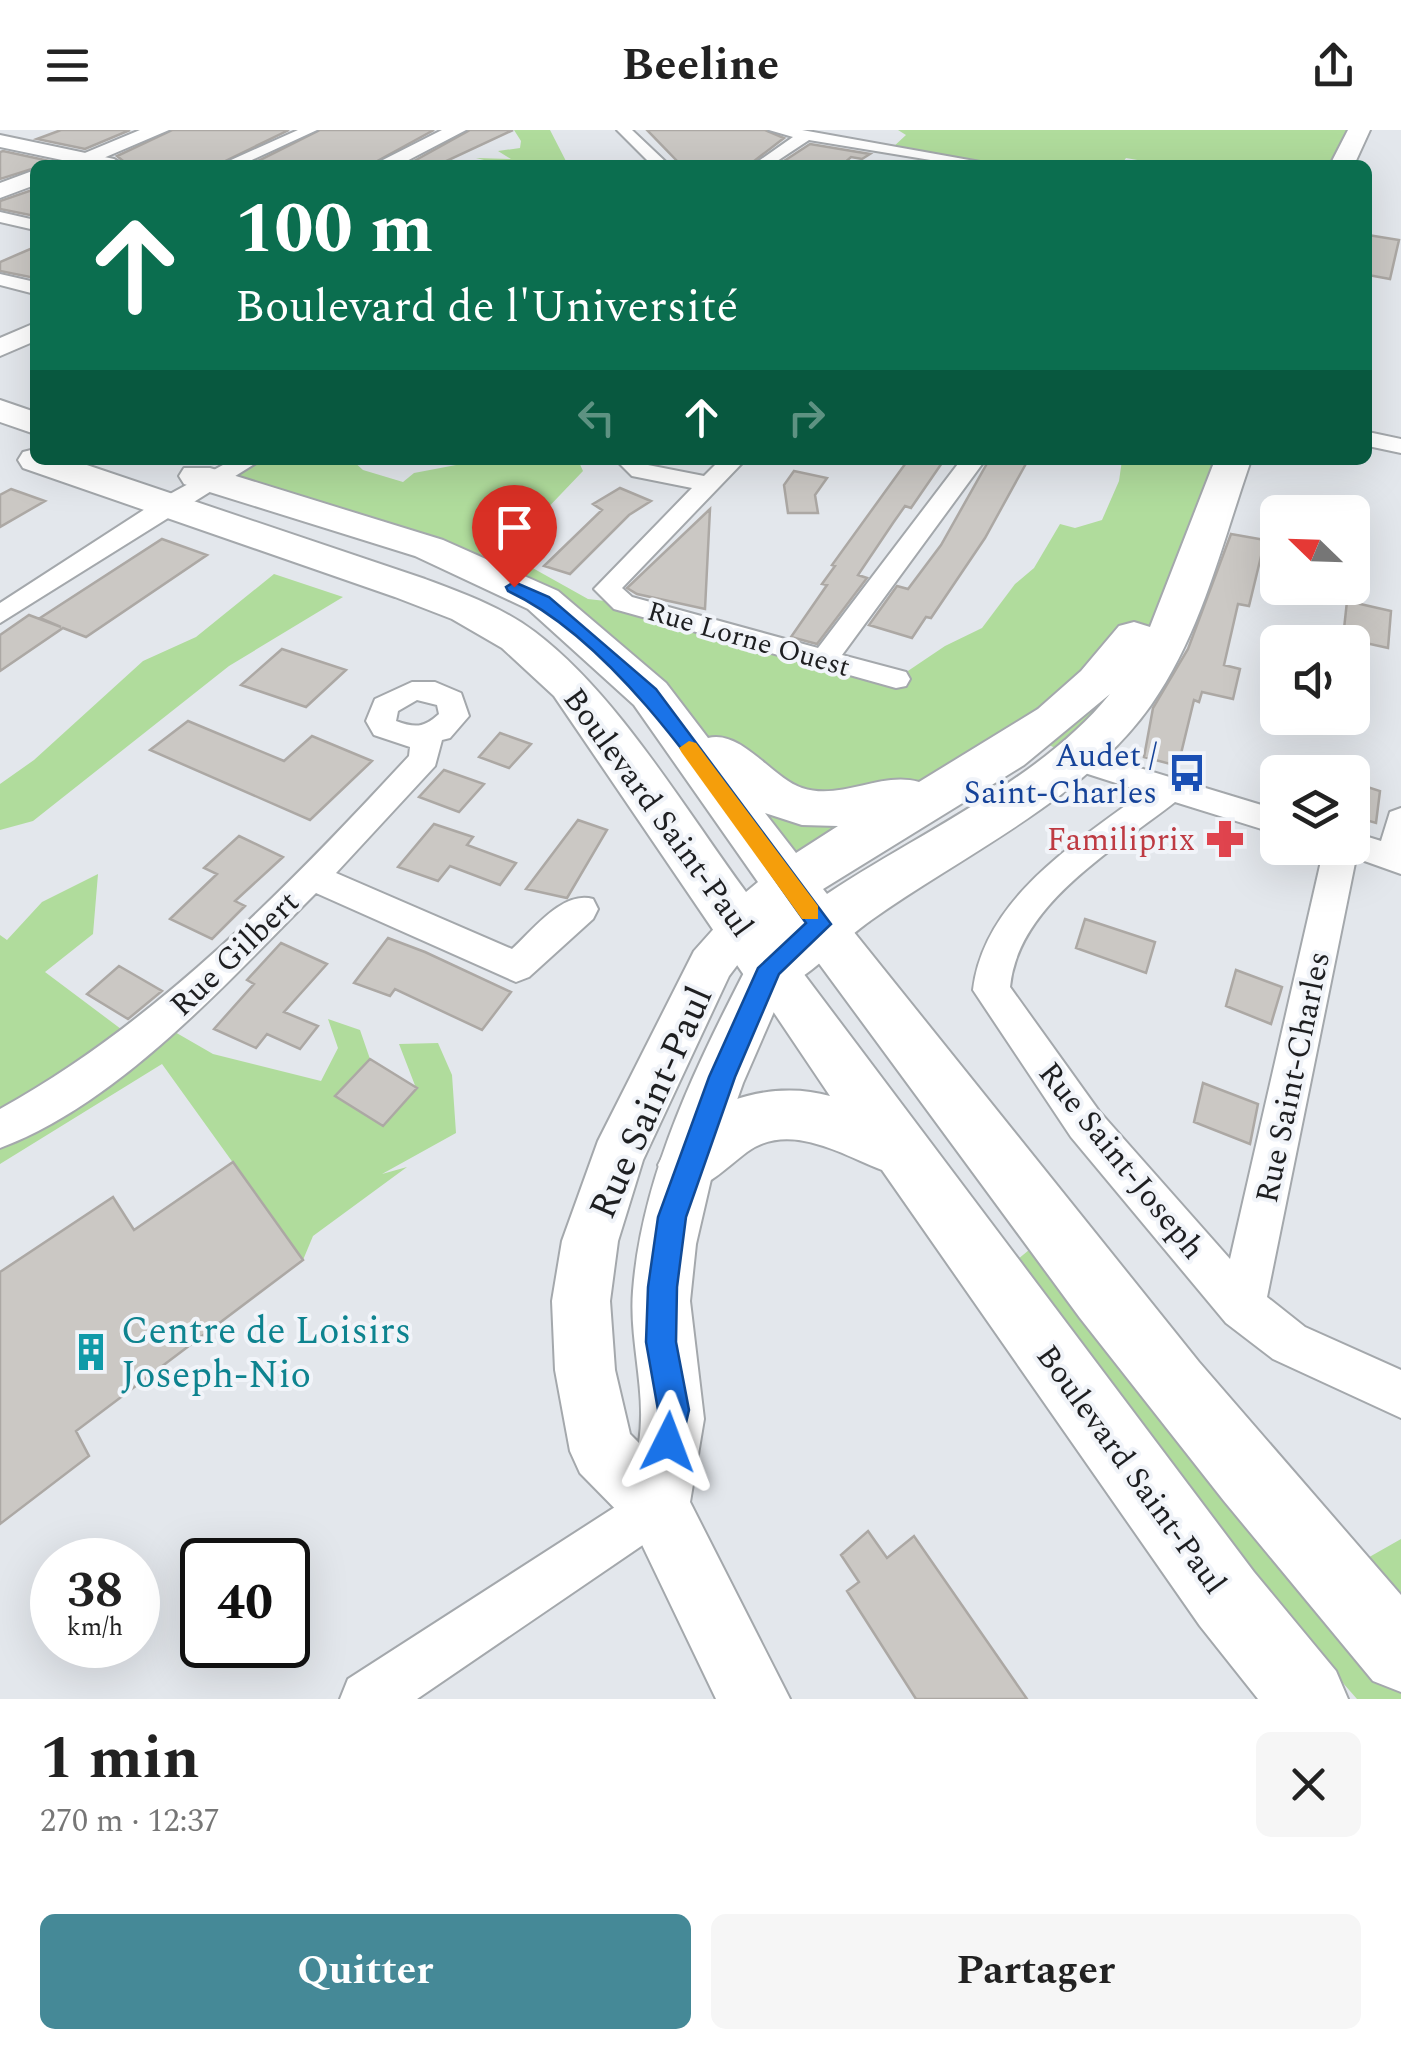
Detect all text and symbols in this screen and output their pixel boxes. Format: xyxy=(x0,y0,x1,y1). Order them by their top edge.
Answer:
text: Beeline xyxy=(622,31,779,100)
icon: menu xyxy=(40,38,95,93)
icon: share xyxy=(1306,38,1361,93)
text: 100 m xyxy=(235,177,433,283)
icon: ahead xyxy=(70,200,200,330)
text: Boulevard de l'Université xyxy=(235,273,738,342)
icon: left xyxy=(569,390,624,445)
icon: ahead xyxy=(674,390,729,445)
icon: right xyxy=(779,390,834,445)
pin xyxy=(472,485,557,588)
north arrow xyxy=(1260,495,1370,605)
map controls xyxy=(1260,495,1370,865)
icon: arrive xyxy=(487,500,542,555)
street label: Rue Lorne Ouest xyxy=(642,590,855,689)
button: sound xyxy=(1260,625,1370,735)
street label: Boulevard Saint-Paul xyxy=(550,678,765,948)
place label: Audet / Saint-Charles xyxy=(964,732,1157,818)
bus stop icon: Audet / Saint-Charles xyxy=(1166,752,1208,794)
button: layers xyxy=(1260,755,1370,865)
place label: Familiprix xyxy=(1047,816,1195,865)
pharmacy icon: Familiprix xyxy=(1204,818,1246,860)
street label: Rue Gilbert xyxy=(159,879,311,1029)
street label: Rue Saint-Charles xyxy=(1243,947,1344,1208)
street label: Rue Saint-Paul xyxy=(575,977,729,1229)
street label: Rue Saint-Joseph xyxy=(1026,1051,1216,1271)
place label: Centre de Loisirs Joseph-Nio xyxy=(121,1303,411,1405)
building icon: Centre de Loisirs Joseph-Nio xyxy=(70,1331,112,1373)
street label: Boulevard Saint-Paul xyxy=(1023,1335,1238,1605)
position arrow xyxy=(616,1390,720,1494)
speed limit sign: 40 xyxy=(180,1538,310,1668)
text: 38 xyxy=(67,1553,123,1629)
text: km/h xyxy=(67,1609,123,1647)
text: 1 min xyxy=(40,1713,200,1805)
button: close xyxy=(1256,1732,1361,1837)
text: 270 m · 12:37 xyxy=(40,1797,220,1846)
button: Quitter xyxy=(40,1914,691,2029)
button: Partager xyxy=(711,1914,1361,2029)

